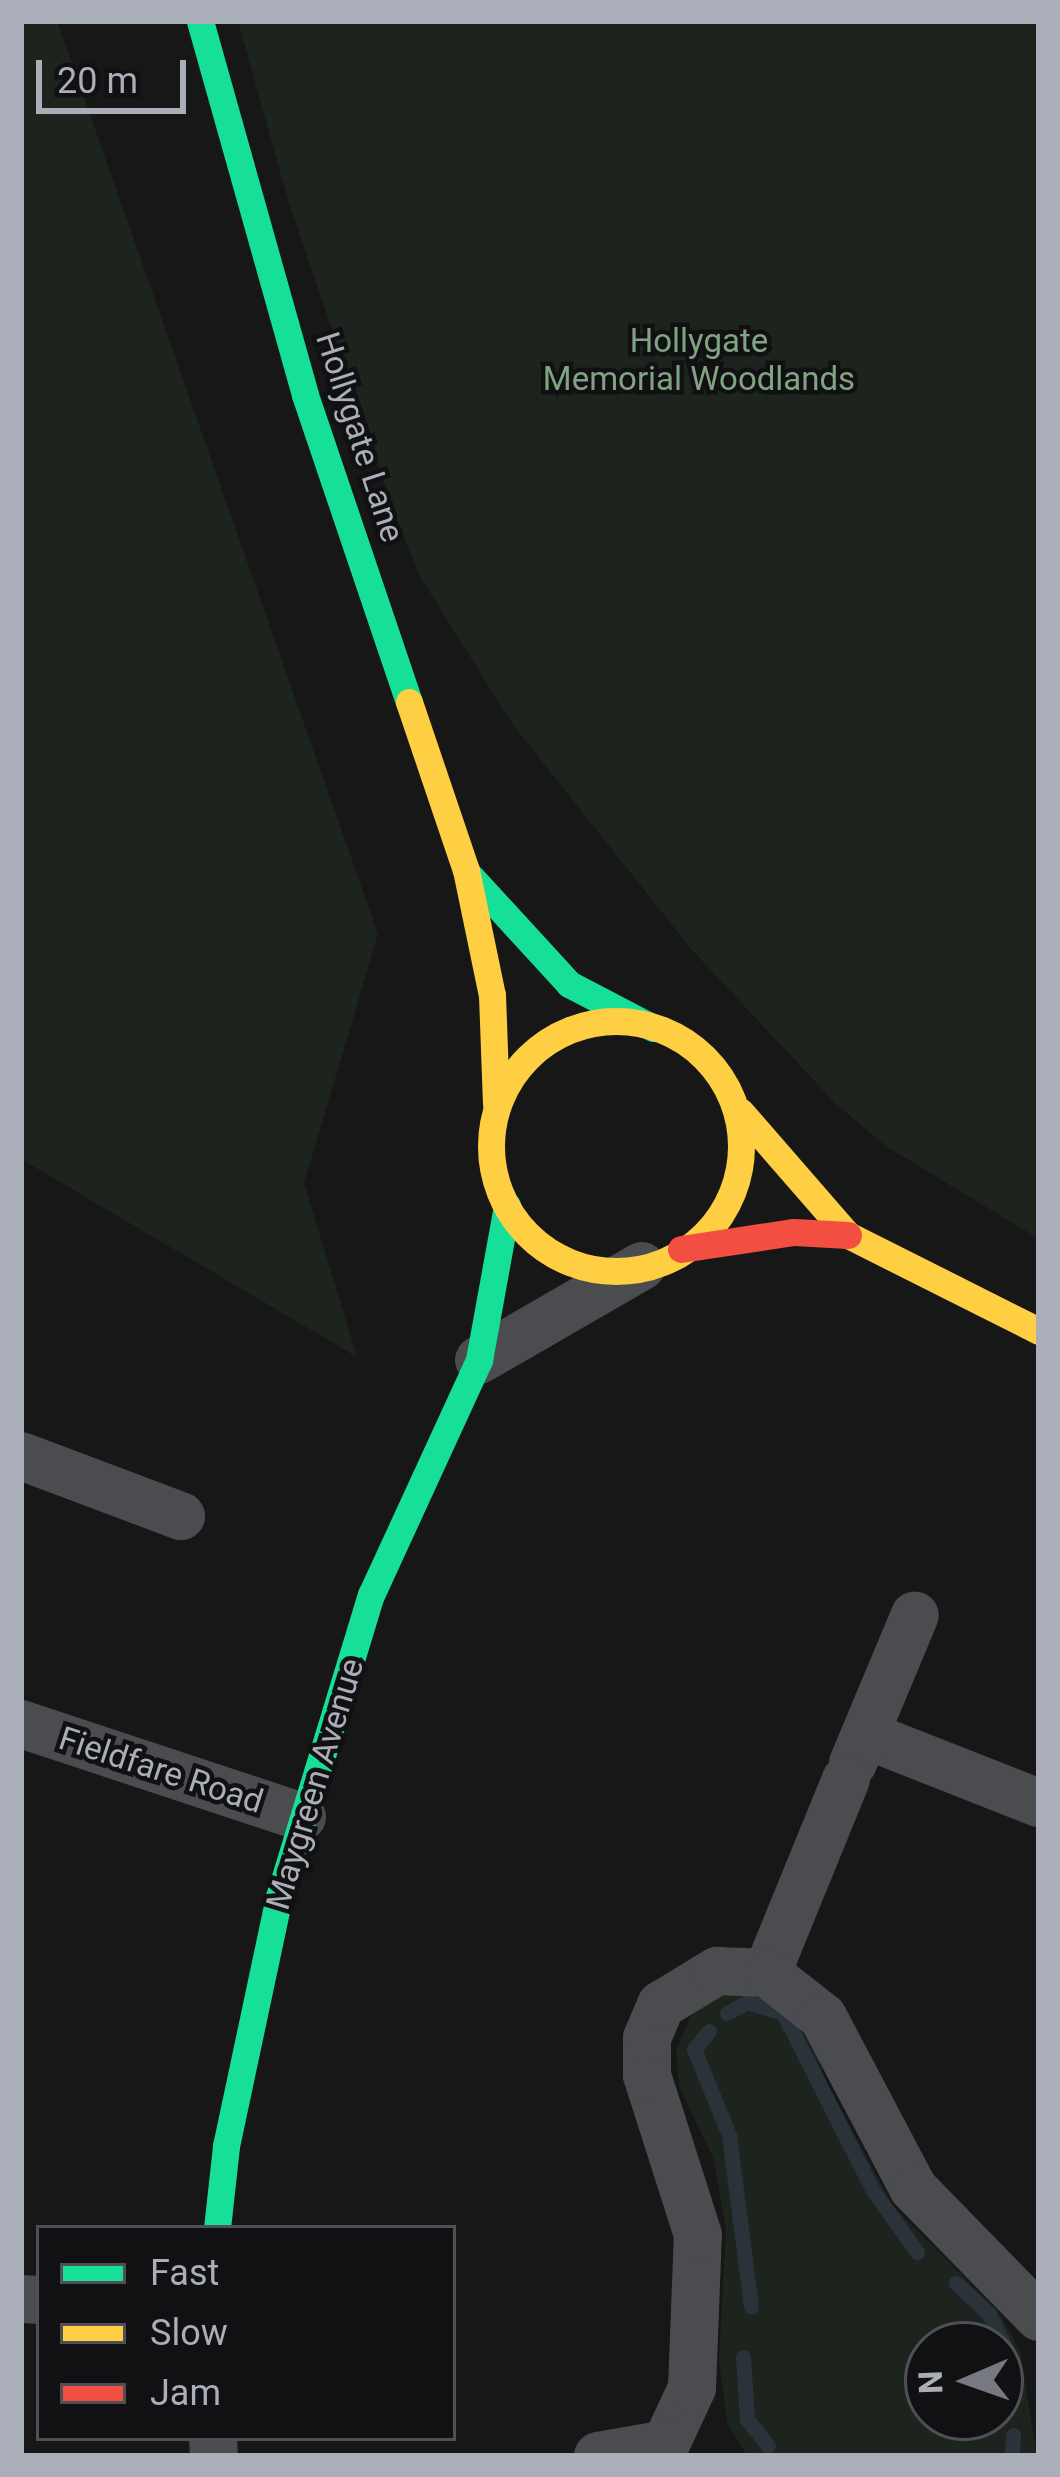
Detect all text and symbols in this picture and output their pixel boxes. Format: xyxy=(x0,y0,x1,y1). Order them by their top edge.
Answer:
scale bar xyxy=(42,36,192,110)
text: 20 m xyxy=(57,60,138,102)
park label: Hollygate Memorial Woodlands xyxy=(543,321,855,399)
street label: Hollygate Lane xyxy=(307,327,413,547)
street label: Maygreen Avenue xyxy=(258,1654,372,1914)
street label: Fieldfare Road xyxy=(54,1718,268,1822)
legend xyxy=(36,2225,456,2441)
text: Fast xyxy=(150,2252,219,2294)
text: Slow xyxy=(150,2312,228,2354)
north arrow xyxy=(904,2321,1024,2441)
text: N xyxy=(911,2370,950,2394)
text: Jam xyxy=(150,2372,221,2414)

